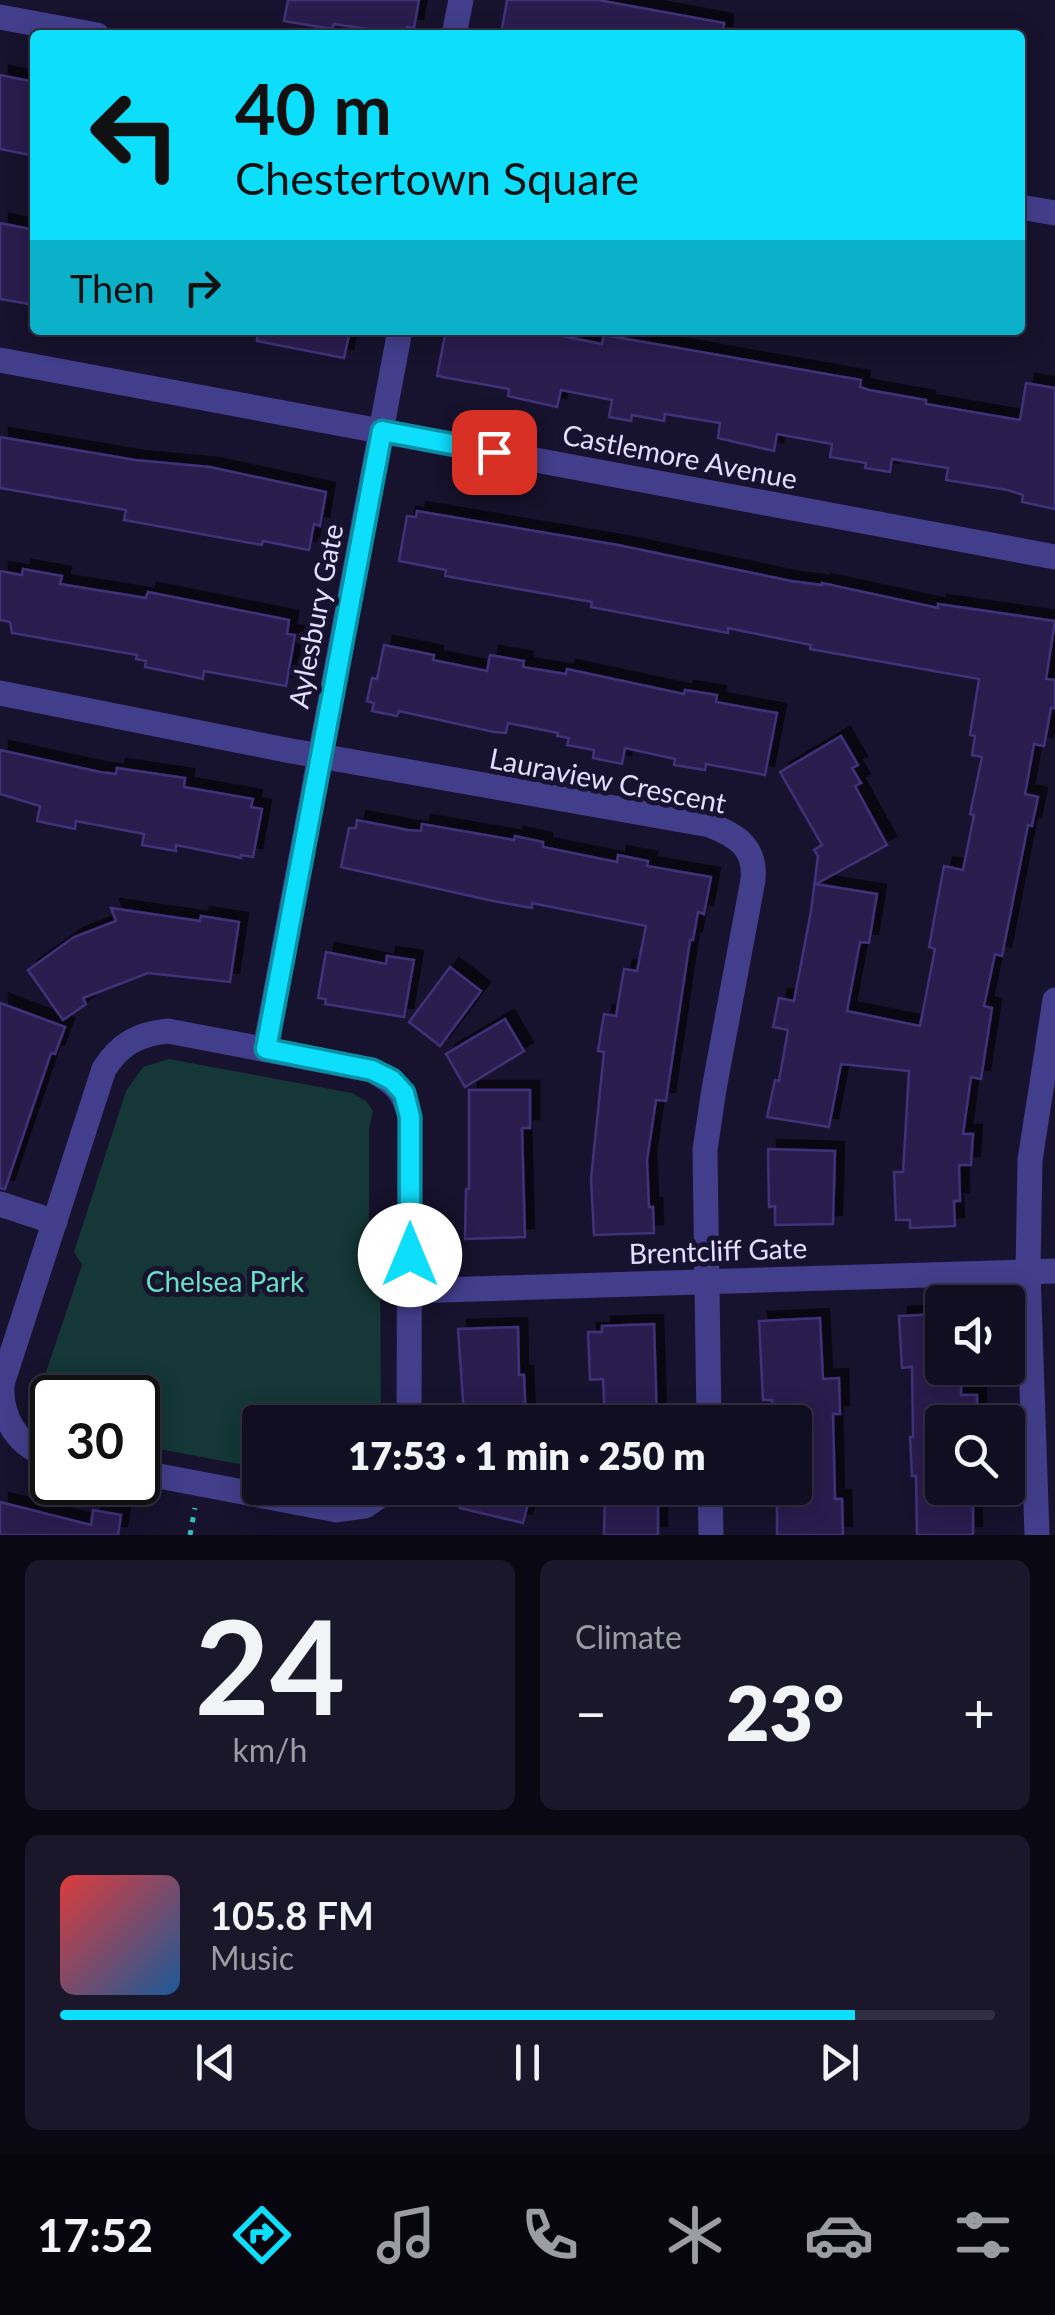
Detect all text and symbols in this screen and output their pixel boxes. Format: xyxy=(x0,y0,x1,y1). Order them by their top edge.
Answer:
text: 40 m xyxy=(235,66,392,150)
icon: left xyxy=(70,70,200,200)
text: Chestertown Square xyxy=(235,151,639,205)
icon: right xyxy=(175,260,230,315)
text: Then xyxy=(70,265,155,311)
pin xyxy=(452,410,537,495)
street label: Castlemore Avenue xyxy=(560,417,800,495)
icon: arrive xyxy=(467,425,522,480)
street label: Aylesbury Gate xyxy=(280,521,350,711)
street label: Lauraview Crescent xyxy=(487,740,729,820)
position arrow xyxy=(358,1203,462,1307)
street label: Brentcliff Gate xyxy=(628,1230,808,1270)
park label: Chelsea Park xyxy=(146,1264,305,1298)
map controls xyxy=(925,1285,1025,1505)
button: sound xyxy=(925,1285,1025,1385)
speed limit sign: 30 xyxy=(30,1375,160,1505)
button: search xyxy=(925,1405,1025,1505)
text: 17:53 · 1 min · 250 m xyxy=(348,1432,706,1478)
text: 24 xyxy=(195,1587,345,1743)
text: Climate xyxy=(575,1617,682,1656)
text: 23° xyxy=(726,1667,844,1757)
text: − xyxy=(575,1679,607,1745)
text: + xyxy=(963,1679,995,1745)
text: km/h xyxy=(233,1730,307,1769)
text: 105.8 FM xyxy=(210,1892,374,1938)
text: Music xyxy=(210,1938,294,1977)
icon: previous xyxy=(188,2035,243,2090)
icon: pause xyxy=(500,2035,555,2090)
icon: next xyxy=(812,2035,867,2090)
icon: directions xyxy=(227,2200,297,2270)
icon: music xyxy=(371,2200,441,2270)
icon: phone xyxy=(515,2200,585,2270)
icon: climate xyxy=(660,2200,730,2270)
icon: car xyxy=(804,2200,874,2270)
icon: filters xyxy=(948,2200,1018,2270)
text: 17:52 xyxy=(37,2208,153,2262)

